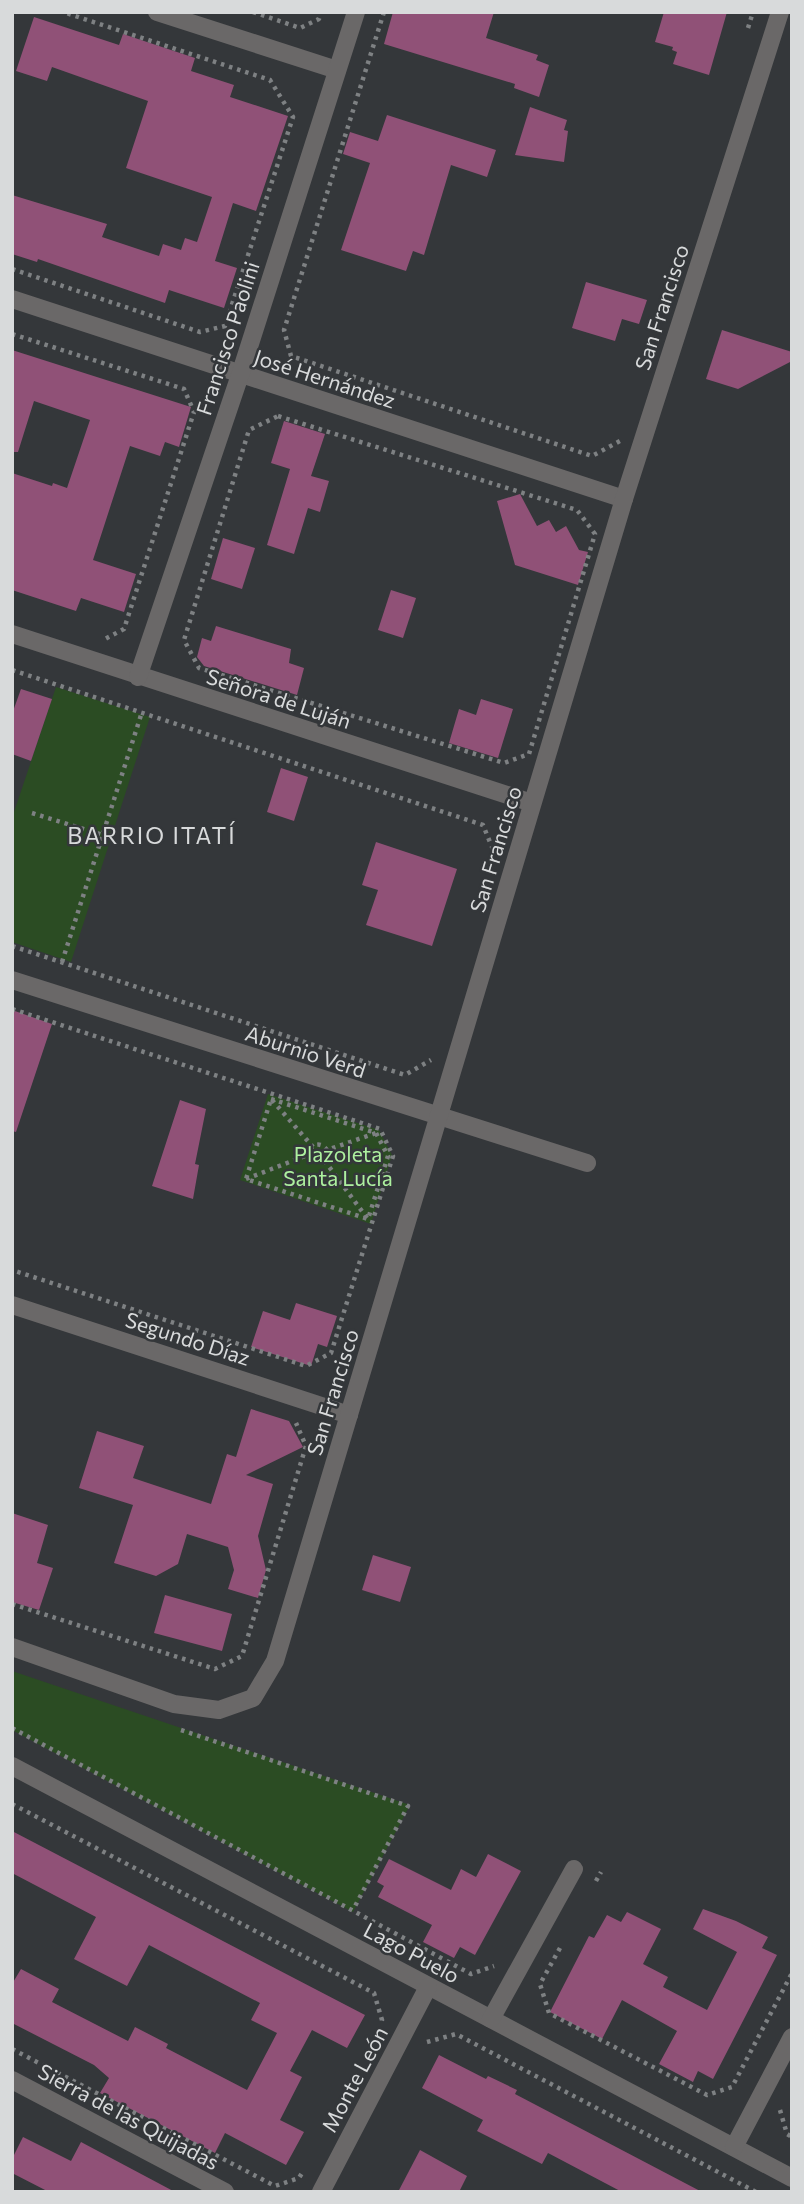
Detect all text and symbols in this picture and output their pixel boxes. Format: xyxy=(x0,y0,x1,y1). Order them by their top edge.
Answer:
street label: San Francisco xyxy=(629,241,693,373)
street label: Francisco Paolini xyxy=(190,258,264,418)
street label: José Hernández xyxy=(251,343,399,413)
street label: Señora de Luján xyxy=(204,663,354,733)
street label: San Francisco xyxy=(464,783,526,915)
district label: BARRIO ITATÍ xyxy=(67,821,237,849)
street label: Aburnio Verd xyxy=(243,1020,369,1082)
park label: Plazoleta Santa Lucía xyxy=(283,1141,393,1190)
street label: Segundo Díaz xyxy=(123,1306,253,1370)
street label: San Francisco xyxy=(301,1326,363,1458)
street label: Lago Puelo xyxy=(360,1916,464,1988)
street label: Monte León xyxy=(316,2022,392,2136)
street label: Sierra de las Quijadas xyxy=(34,2058,224,2174)

